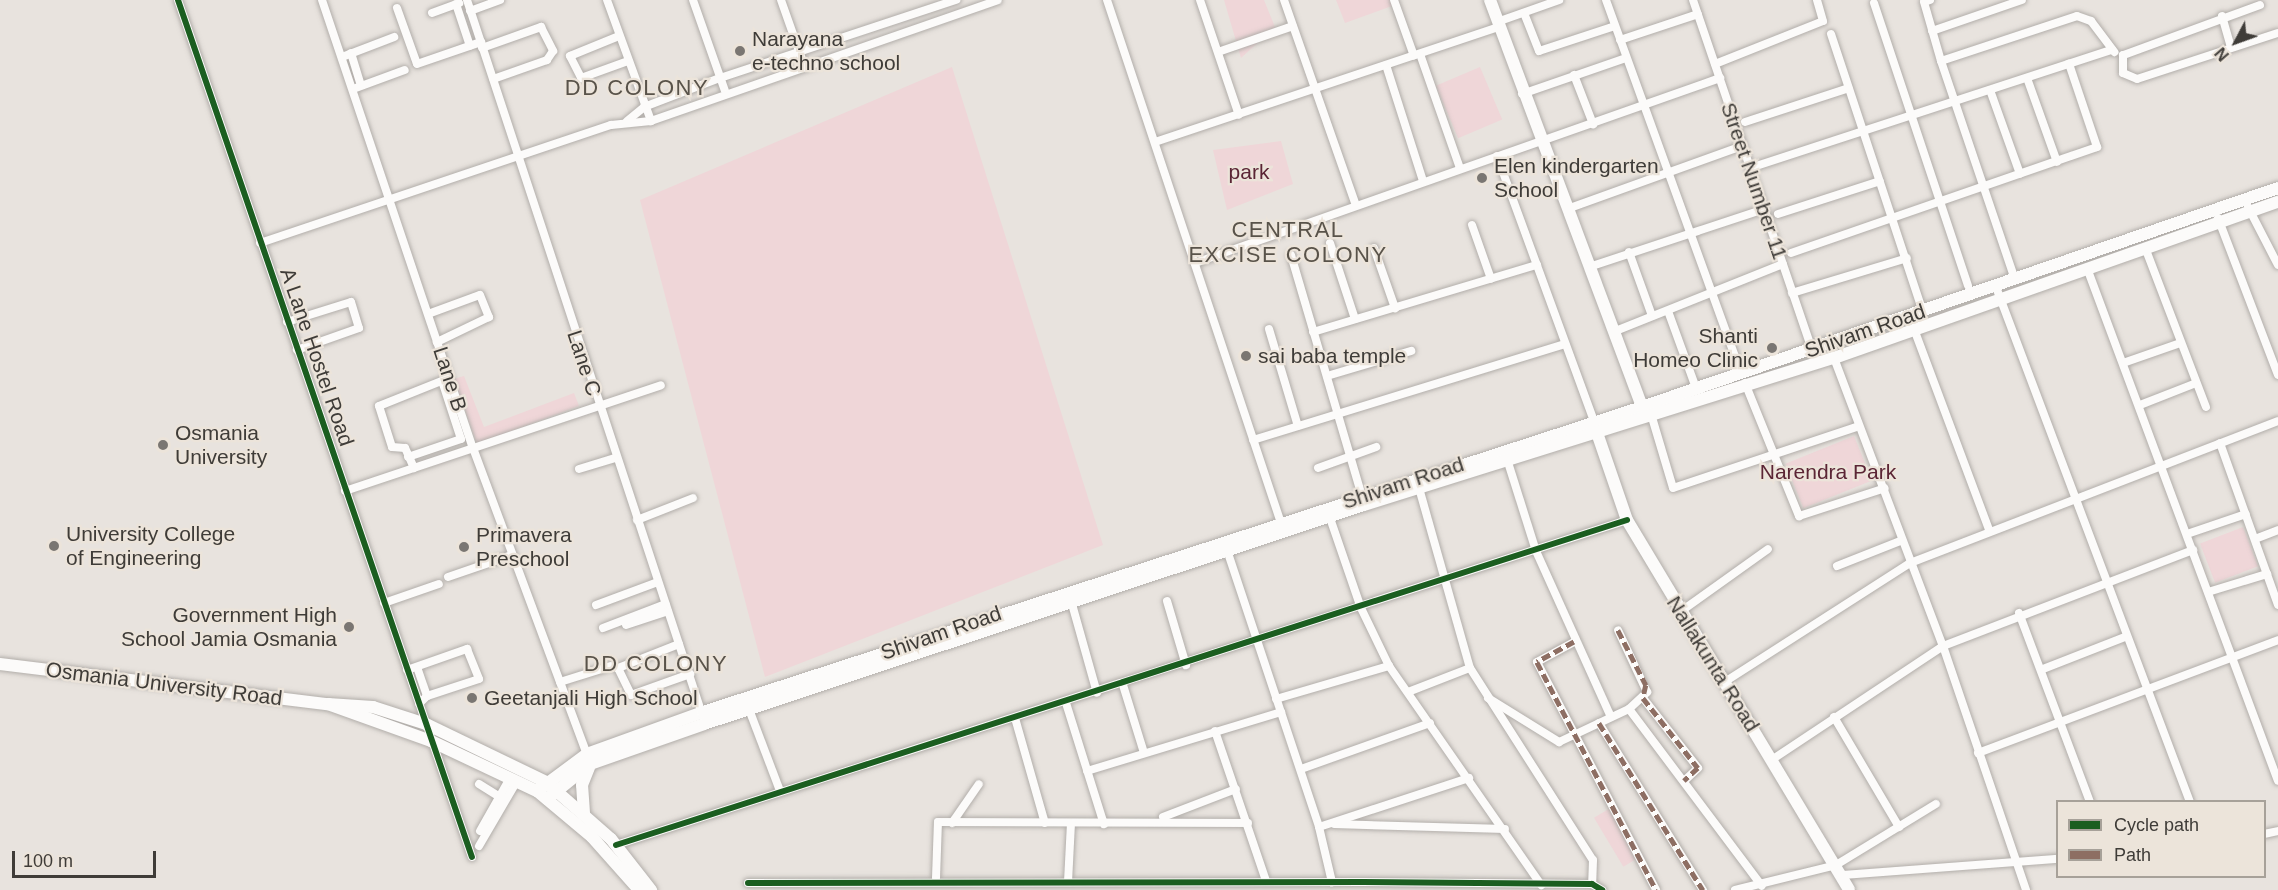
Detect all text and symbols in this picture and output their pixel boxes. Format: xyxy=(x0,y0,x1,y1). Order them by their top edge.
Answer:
north arrow xyxy=(2206,12,2266,72)
place label: Narayana e-techno school xyxy=(752,26,900,76)
marker: Narayana e-techno school xyxy=(733,44,747,58)
text: N xyxy=(2212,44,2232,64)
district label: DD COLONY xyxy=(565,75,709,101)
street label: Street Number 11 xyxy=(1715,99,1793,263)
place label: Elen kindergarten School xyxy=(1494,153,1659,203)
park label: park xyxy=(1229,159,1269,185)
marker: Elen kindergarten School xyxy=(1475,171,1489,185)
district label: CENTRAL EXCISE COLONY xyxy=(1188,216,1388,268)
street label: A Lane Hostel Road xyxy=(274,264,360,450)
street label: Shivam Road xyxy=(1801,299,1929,363)
place label: Shanti Homeo Clinic xyxy=(1633,323,1758,373)
street label: Lane C xyxy=(562,327,606,399)
marker: Shanti Homeo Clinic xyxy=(1763,339,1781,357)
street label: Lane B xyxy=(428,343,472,415)
place label: sai baba temple xyxy=(1258,343,1406,369)
marker: sai baba temple xyxy=(1239,349,1253,363)
place label: Osmania University xyxy=(175,420,267,470)
marker: Osmania University xyxy=(156,438,170,452)
street label: Shivam Road xyxy=(1339,452,1467,514)
park label: Narendra Park xyxy=(1760,459,1896,485)
place label: University College of Engineering xyxy=(66,521,235,571)
place label: Primavera Preschool xyxy=(476,522,572,572)
marker: University College of Engineering xyxy=(47,539,61,553)
marker: Primavera Preschool xyxy=(457,540,471,554)
street label: Nallakunta Road xyxy=(1661,591,1765,737)
street label: Shivam Road xyxy=(877,601,1005,665)
place label: Government High School Jamia Osmania xyxy=(121,602,337,652)
marker: Government High School Jamia Osmania xyxy=(342,620,356,634)
district label: DD COLONY xyxy=(584,651,728,677)
street label: Osmania University Road xyxy=(44,657,284,711)
place label: Geetanjali High School xyxy=(484,685,698,711)
marker: Geetanjali High School xyxy=(465,691,479,705)
legend xyxy=(2056,800,2266,878)
text: Cycle path xyxy=(2114,815,2199,835)
scale bar xyxy=(15,839,159,877)
text: Path xyxy=(2114,845,2151,865)
text: 100 m xyxy=(23,851,73,871)

